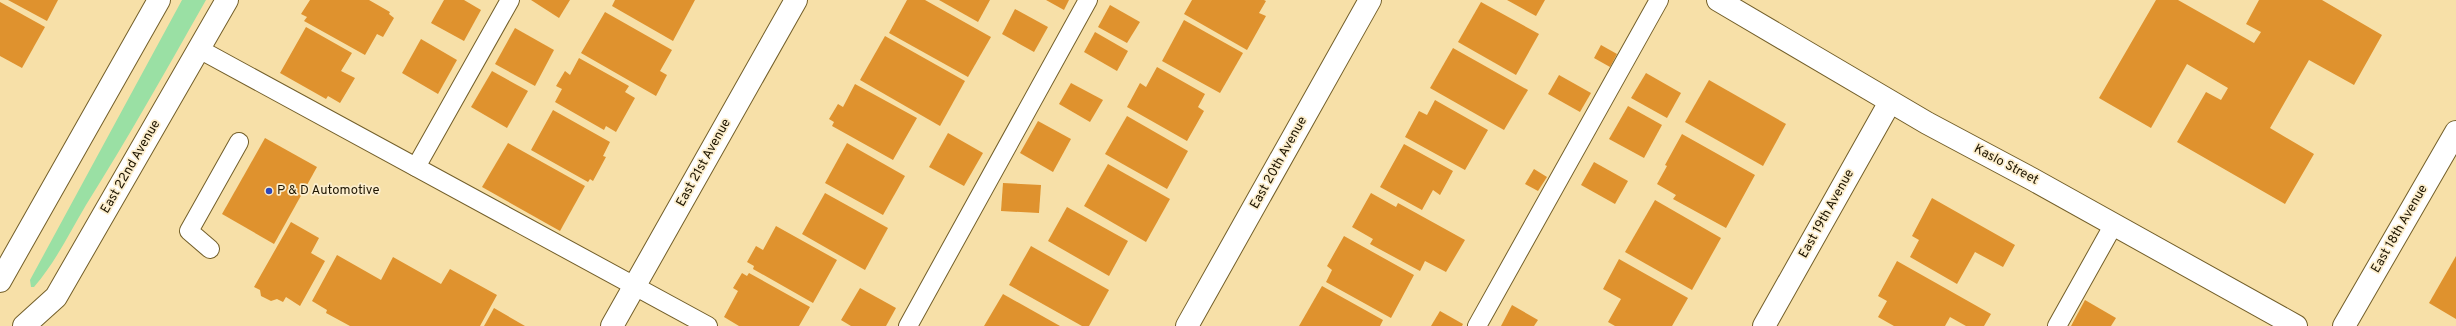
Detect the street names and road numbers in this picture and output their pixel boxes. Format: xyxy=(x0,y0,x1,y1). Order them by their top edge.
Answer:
street label: East 20th Avenue xyxy=(1247,114,1311,212)
street label: East 21st Avenue xyxy=(673,116,735,210)
street label: East 22nd Avenue xyxy=(98,117,164,217)
street label: Kaslo Street xyxy=(1971,141,2041,189)
street label: East 19th Avenue xyxy=(1796,167,1858,261)
street label: East 18th Avenue xyxy=(2368,182,2432,276)

